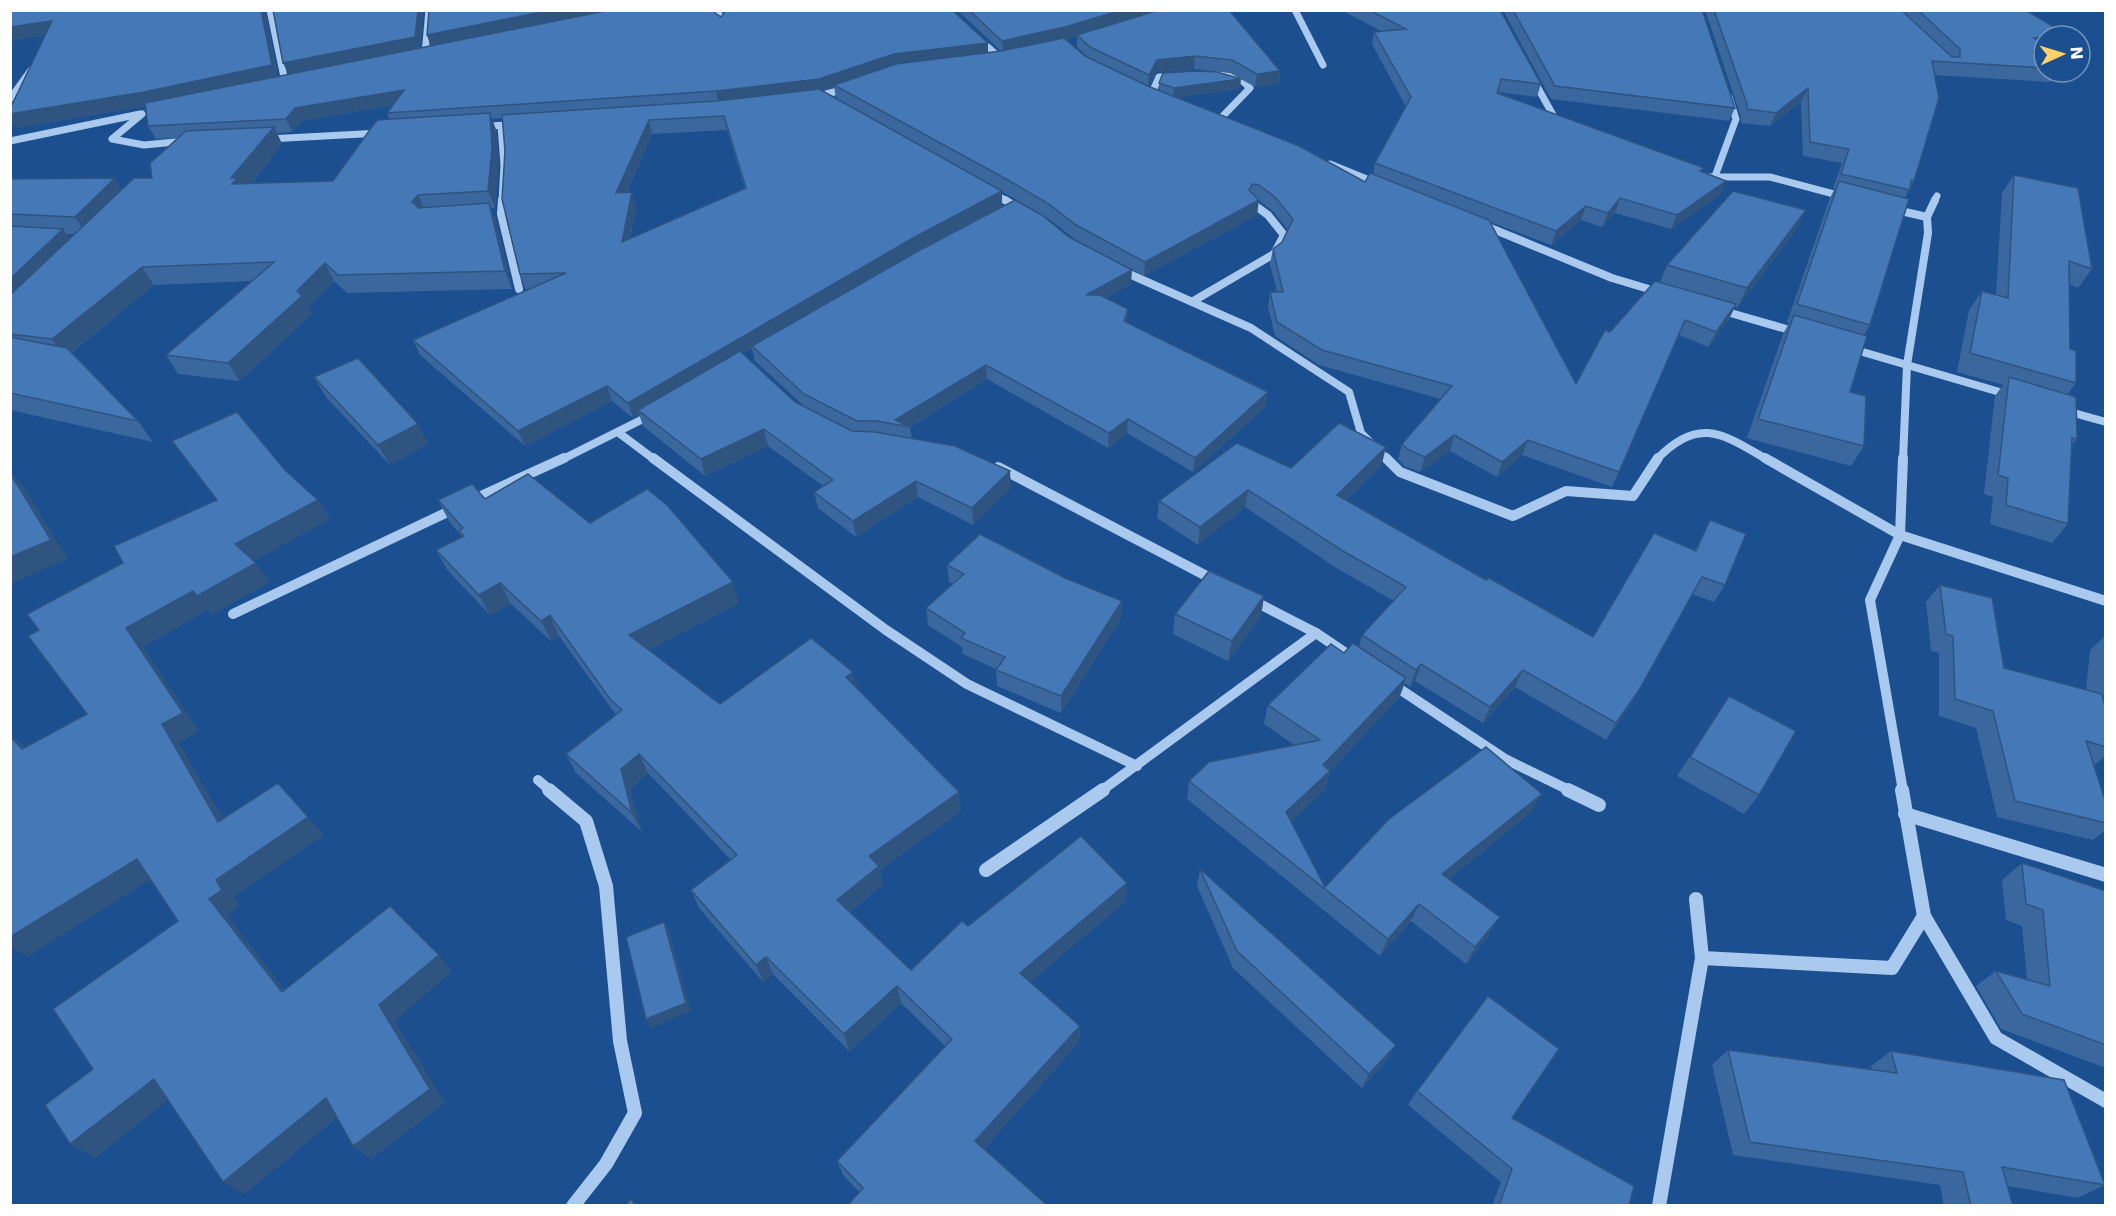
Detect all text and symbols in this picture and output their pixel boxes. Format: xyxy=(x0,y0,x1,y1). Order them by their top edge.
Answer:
north arrow xyxy=(2032,24,2092,84)
text: N xyxy=(2067,46,2086,60)

